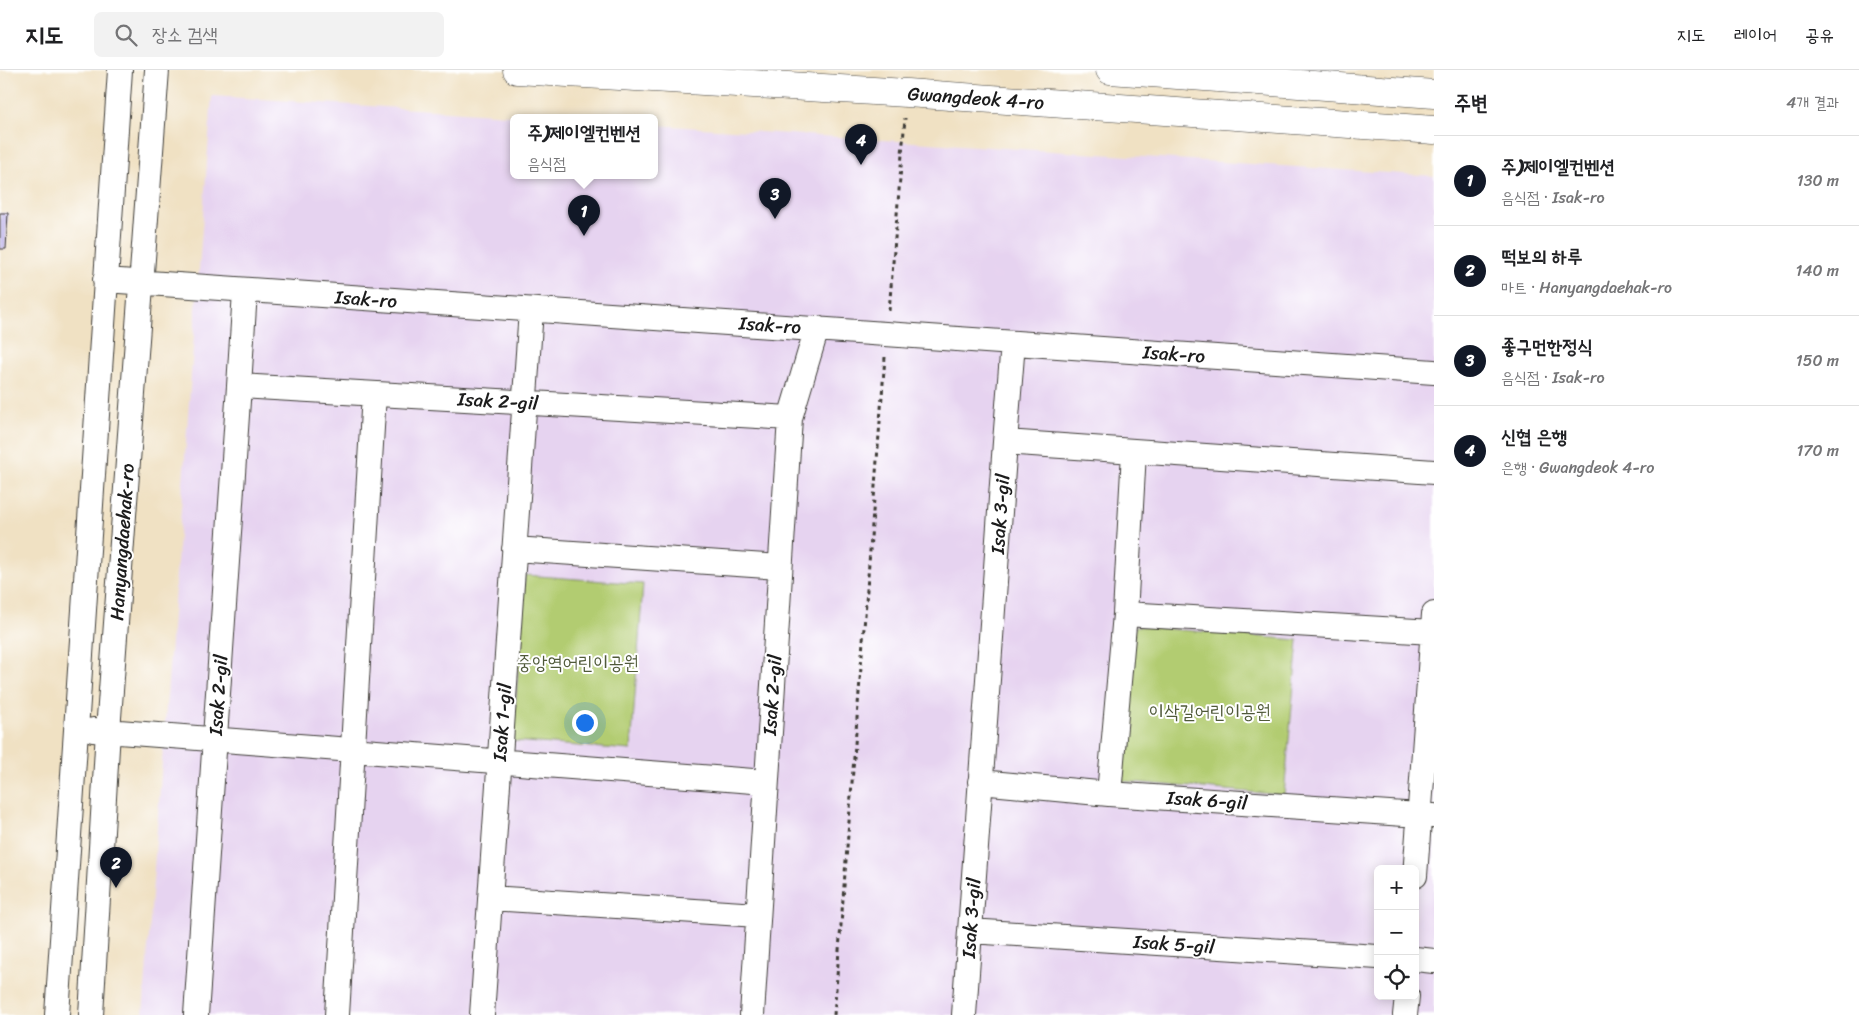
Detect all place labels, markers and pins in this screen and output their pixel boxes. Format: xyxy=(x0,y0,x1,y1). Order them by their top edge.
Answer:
pin: 4 xyxy=(845,124,877,165)
pin: 3 xyxy=(759,178,791,219)
pin: 1 xyxy=(568,195,600,236)
pin: 2 xyxy=(100,847,132,888)

